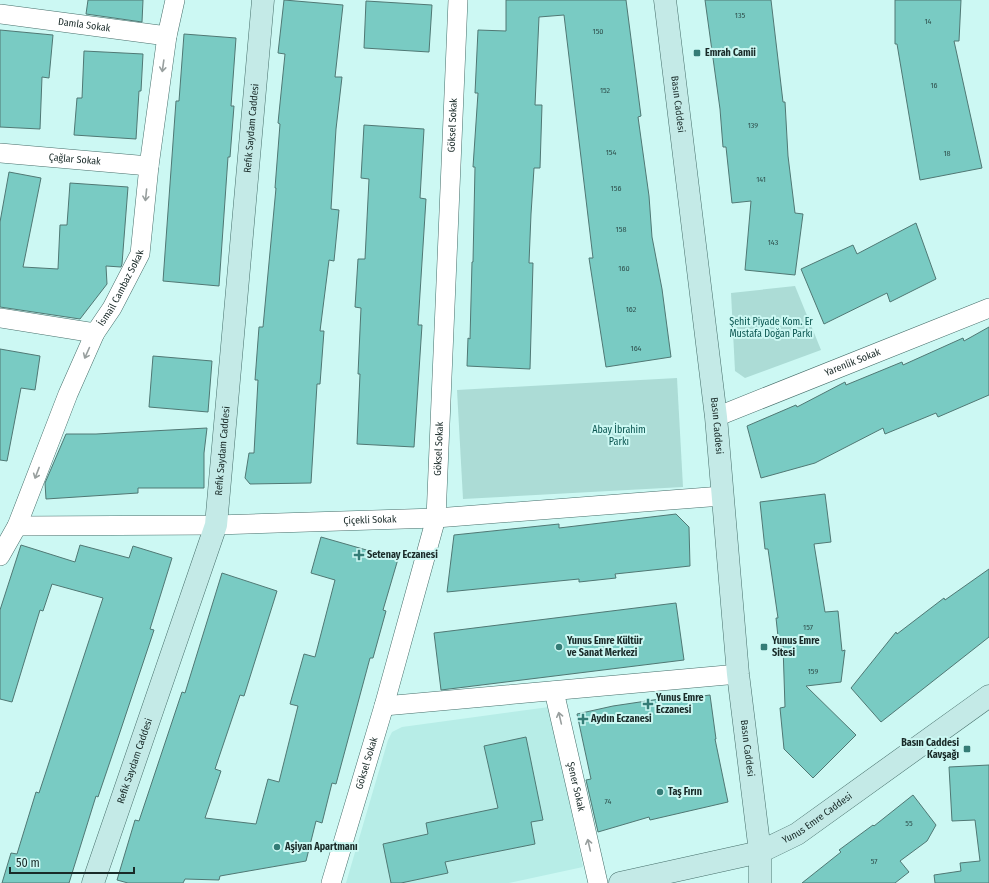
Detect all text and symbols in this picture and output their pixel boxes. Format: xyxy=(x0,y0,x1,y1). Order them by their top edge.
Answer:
house number: 135 xyxy=(735,11,746,20)
street label: Damla Sokak xyxy=(57,16,111,35)
house number: 14 xyxy=(925,17,932,26)
house number: 150 xyxy=(593,27,603,36)
place label: Emrah Camii xyxy=(705,47,756,59)
marker: Emrah Camii xyxy=(692,48,702,58)
one-way arrow xyxy=(159,59,167,72)
street label: Basın Caddesi xyxy=(668,75,687,133)
house number: 16 xyxy=(930,81,938,90)
street label: Refik Saydam Caddesi xyxy=(242,83,261,173)
house number: 152 xyxy=(600,86,611,95)
street label: Göksel Sokak xyxy=(446,98,460,153)
house number: 139 xyxy=(748,121,758,130)
house number: 154 xyxy=(606,148,616,157)
house number: 18 xyxy=(943,149,951,158)
street label: Çağlar Sokak xyxy=(48,151,102,168)
house number: 141 xyxy=(756,175,766,184)
house number: 156 xyxy=(611,184,621,193)
one-way arrow xyxy=(142,188,150,201)
house number: 158 xyxy=(616,225,626,234)
house number: 143 xyxy=(768,238,779,247)
street label: İsmail Cambaz Sokak xyxy=(94,249,146,328)
house number: 160 xyxy=(618,264,630,273)
house number: 162 xyxy=(626,305,637,314)
park label: Şehit Piyade Kom. Er Mustafa Doğan Parkı xyxy=(729,316,813,340)
house number: 164 xyxy=(631,344,642,353)
one-way arrow xyxy=(82,346,90,358)
street label: Yarenlik Sokak xyxy=(823,346,882,379)
street label: Basın Caddesi xyxy=(708,397,725,455)
street label: Refik Saydam Caddesi xyxy=(213,406,233,496)
street label: Göksel Sokak xyxy=(432,421,446,476)
park label: Abay İbrahim Parkı xyxy=(592,422,646,448)
one-way arrow xyxy=(33,467,41,479)
street label: Çiçekli Sokak xyxy=(343,513,397,527)
place label: Setenay Eczanesi xyxy=(367,549,438,561)
marker: Setenay Eczanesi xyxy=(354,550,364,560)
house number: 157 xyxy=(803,623,814,632)
place label: Yunus Emre Kültür ve Sanat Merkezi xyxy=(566,635,643,659)
place label: Yunus Emre Sitesi xyxy=(771,635,820,659)
marker: Yunus Emre Kültür ve Sanat Merkezi xyxy=(554,642,564,652)
marker: Yunus Emre Sitesi xyxy=(759,642,769,652)
house number: 159 xyxy=(808,667,818,676)
place label: Yunus Emre Eczanesi xyxy=(655,692,704,716)
marker: Yunus Emre Eczanesi xyxy=(643,699,653,709)
one-way arrow xyxy=(556,712,563,725)
place label: Aydın Eczanesi xyxy=(590,713,652,725)
marker: Aydın Eczanesi xyxy=(578,714,588,724)
street label: Refik Saydam Caddesi xyxy=(115,717,155,805)
street label: Basın Caddesi xyxy=(738,719,757,778)
street label: Göksel Sokak xyxy=(353,735,380,791)
place label: Basın Caddesi Kavşağı xyxy=(901,737,959,761)
marker: Basın Caddesi Kavşağı xyxy=(962,744,972,754)
street label: Şener Sokak xyxy=(564,761,587,813)
place label: Taş Fırın xyxy=(668,786,702,798)
marker: Taş Fırın xyxy=(655,787,665,797)
street label: Yunus Emre Caddesi xyxy=(780,790,855,846)
house number: 74 xyxy=(605,797,612,806)
house number: 55 xyxy=(905,819,913,828)
one-way arrow xyxy=(585,839,593,852)
place label: Aşiyan Apartmanı xyxy=(284,841,358,853)
marker: Aşiyan Apartmanı xyxy=(272,842,282,852)
scale bar xyxy=(10,849,134,875)
text: 50 m xyxy=(16,856,40,870)
house number: 57 xyxy=(871,857,878,866)

